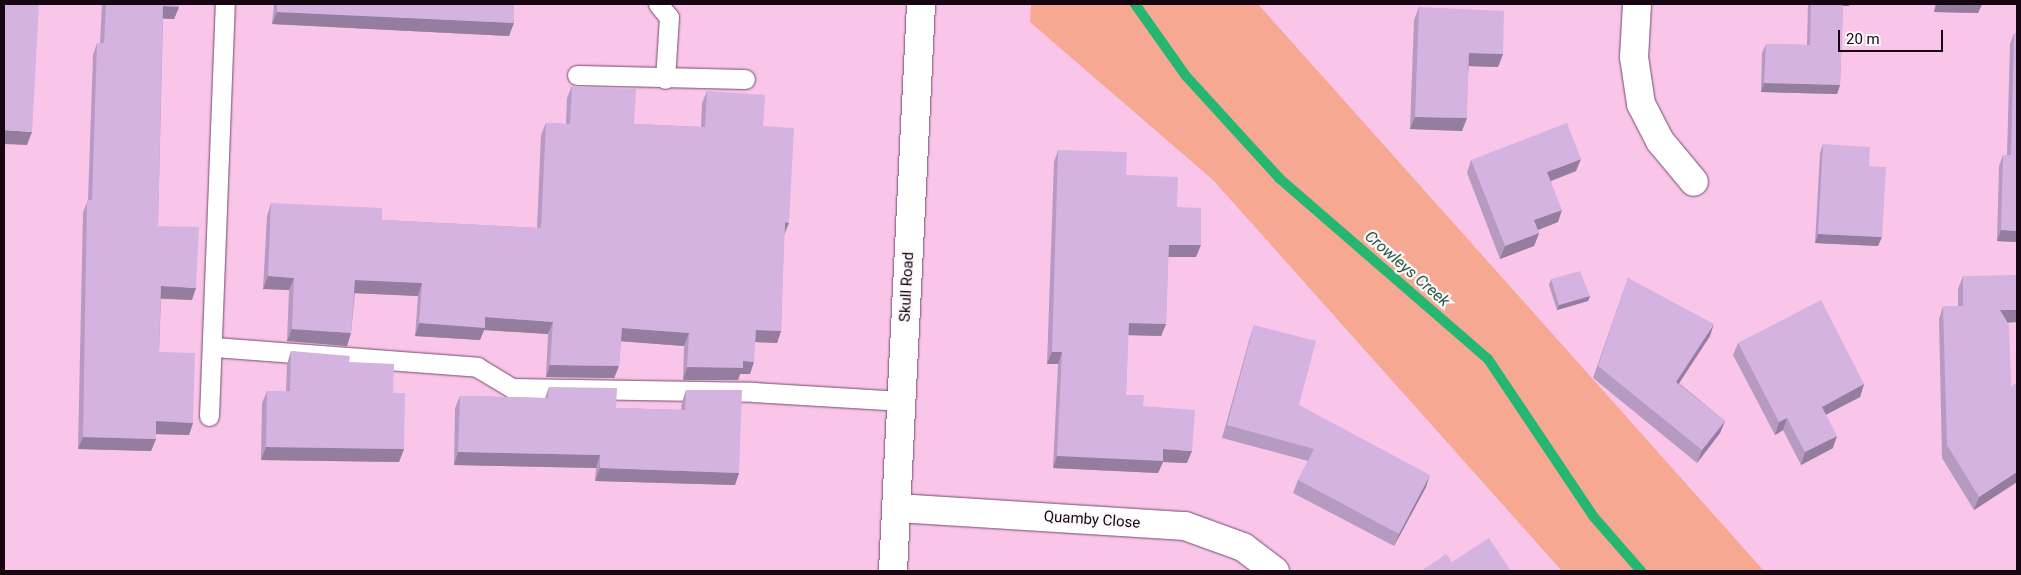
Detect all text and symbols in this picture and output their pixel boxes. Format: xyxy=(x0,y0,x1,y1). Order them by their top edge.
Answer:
scale bar xyxy=(1841,20,1946,52)
text: 20 m xyxy=(1846,30,1880,48)
water label: Crowleys Creek xyxy=(1361,227,1453,311)
street label: Skull Road xyxy=(896,251,918,323)
street label: Quamby Close xyxy=(1043,508,1141,532)

